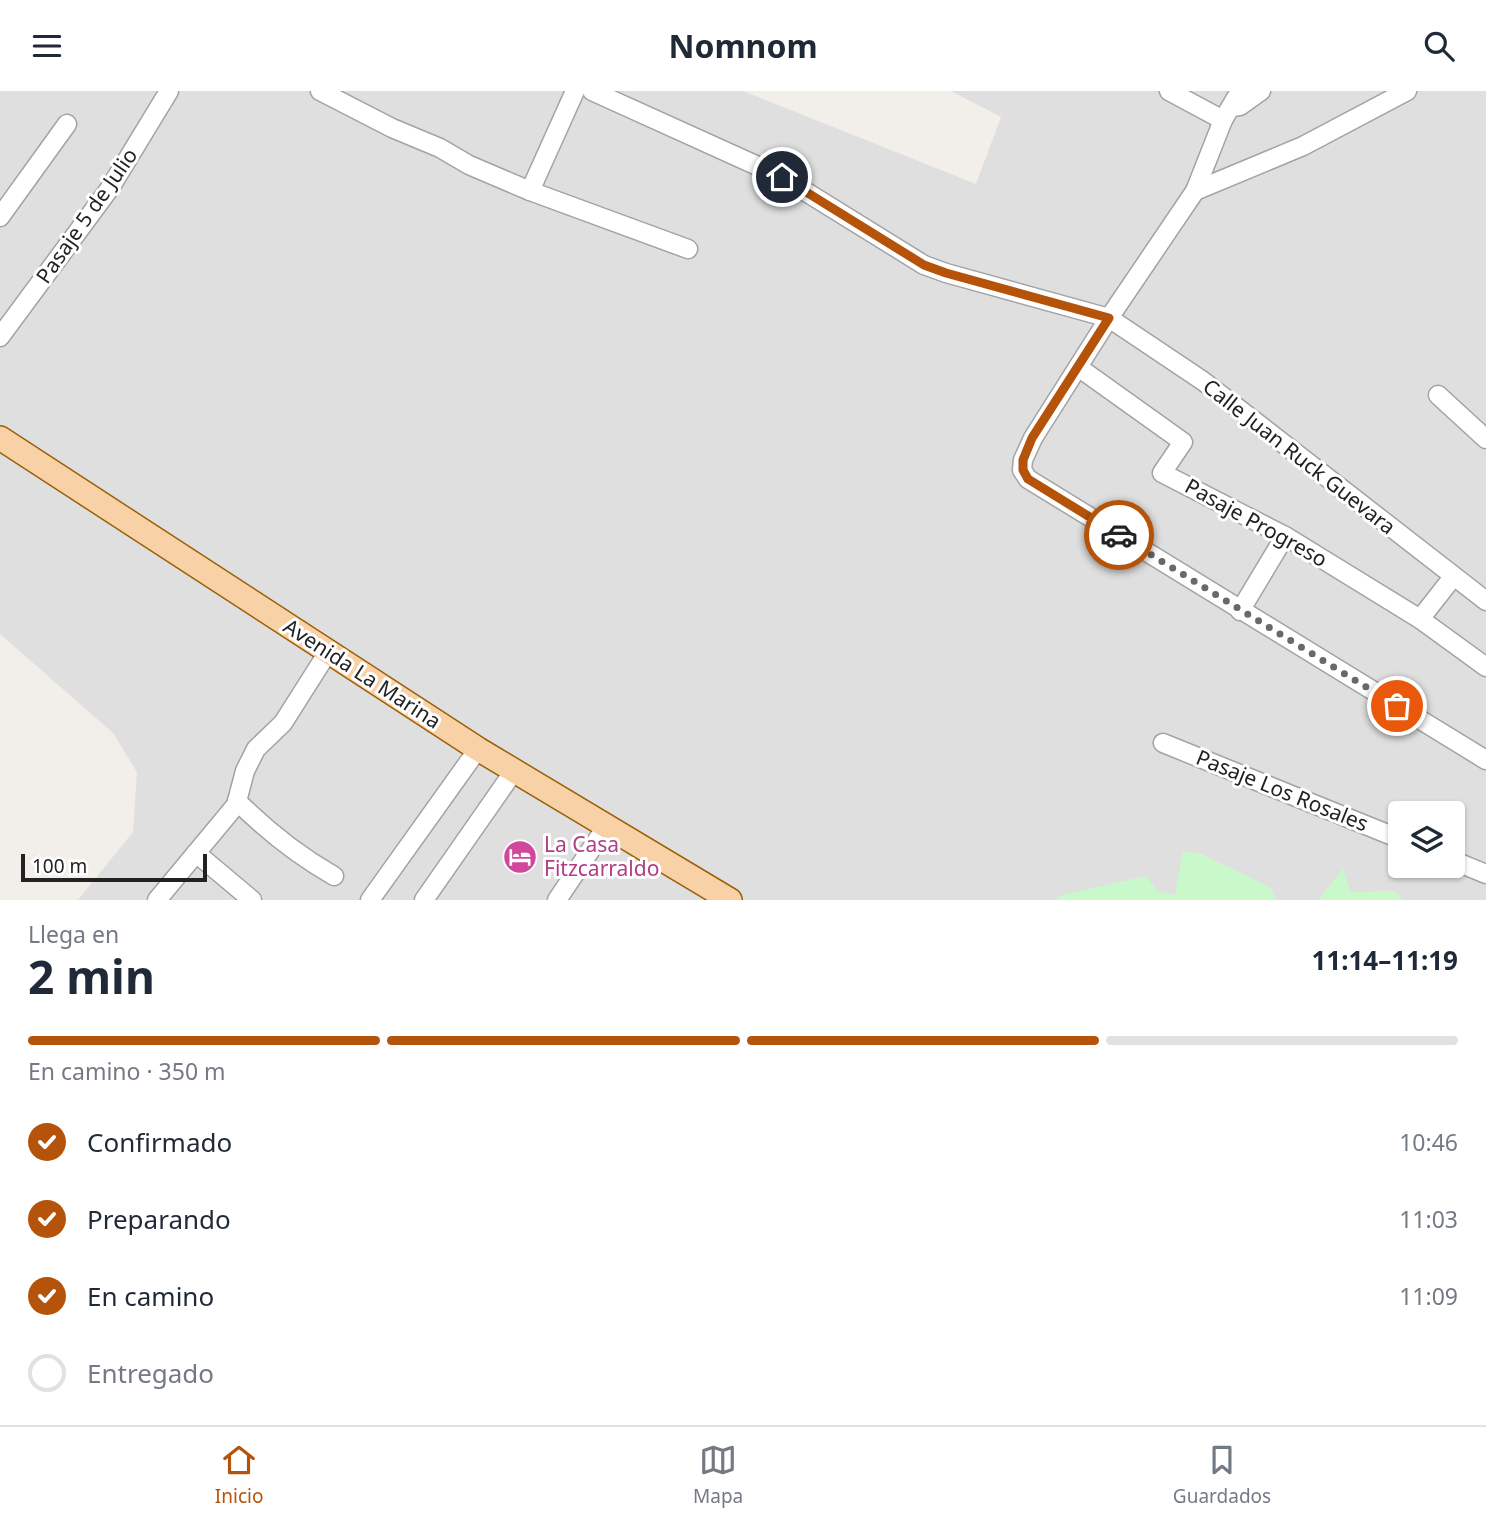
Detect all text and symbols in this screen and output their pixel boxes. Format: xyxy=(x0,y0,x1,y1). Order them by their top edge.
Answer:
text: Nomnom xyxy=(668,24,818,67)
icon: menu xyxy=(28,27,66,65)
icon: search xyxy=(1420,27,1458,65)
street label: Pasaje 5 de Julio xyxy=(29,142,143,289)
pin xyxy=(752,147,812,207)
icon: home xyxy=(763,158,801,196)
street label: Calle Juan Ruck Guevara xyxy=(1198,372,1402,540)
street label: Pasaje Progreso xyxy=(1180,471,1333,573)
courier xyxy=(1084,500,1154,570)
icon: car xyxy=(1100,516,1138,554)
street label: Avenida La Marina xyxy=(278,612,447,735)
pin xyxy=(1367,676,1427,736)
icon: bag xyxy=(1378,687,1416,725)
street label: Pasaje Los Rosales xyxy=(1192,743,1373,837)
map controls xyxy=(1388,801,1465,878)
button: layers xyxy=(1388,801,1465,878)
place label: La Casa Fitzcarraldo xyxy=(544,830,659,882)
hotel icon: La Casa Fitzcarraldo xyxy=(501,838,539,876)
scale bar xyxy=(21,851,206,883)
text: 100 m xyxy=(32,853,87,879)
text: Llega en xyxy=(28,918,119,950)
text: 11:14–11:19 xyxy=(1311,942,1458,978)
text: 2 min xyxy=(28,945,155,1007)
text: En camino · 350 m xyxy=(28,1055,226,1087)
icon: check xyxy=(28,1123,66,1161)
text: Confirmado xyxy=(87,1124,232,1160)
text: 10:46 xyxy=(1399,1126,1458,1158)
icon: check xyxy=(28,1200,66,1238)
text: Preparando xyxy=(87,1201,231,1237)
text: 11:03 xyxy=(1399,1203,1458,1235)
icon: check xyxy=(28,1277,66,1315)
text: En camino xyxy=(87,1278,214,1314)
text: 11:09 xyxy=(1399,1280,1458,1312)
text: Entregado xyxy=(87,1355,214,1391)
tab: Inicio xyxy=(215,1441,263,1509)
tab: Mapa xyxy=(693,1441,743,1509)
tab: Guardados xyxy=(1173,1441,1271,1509)

